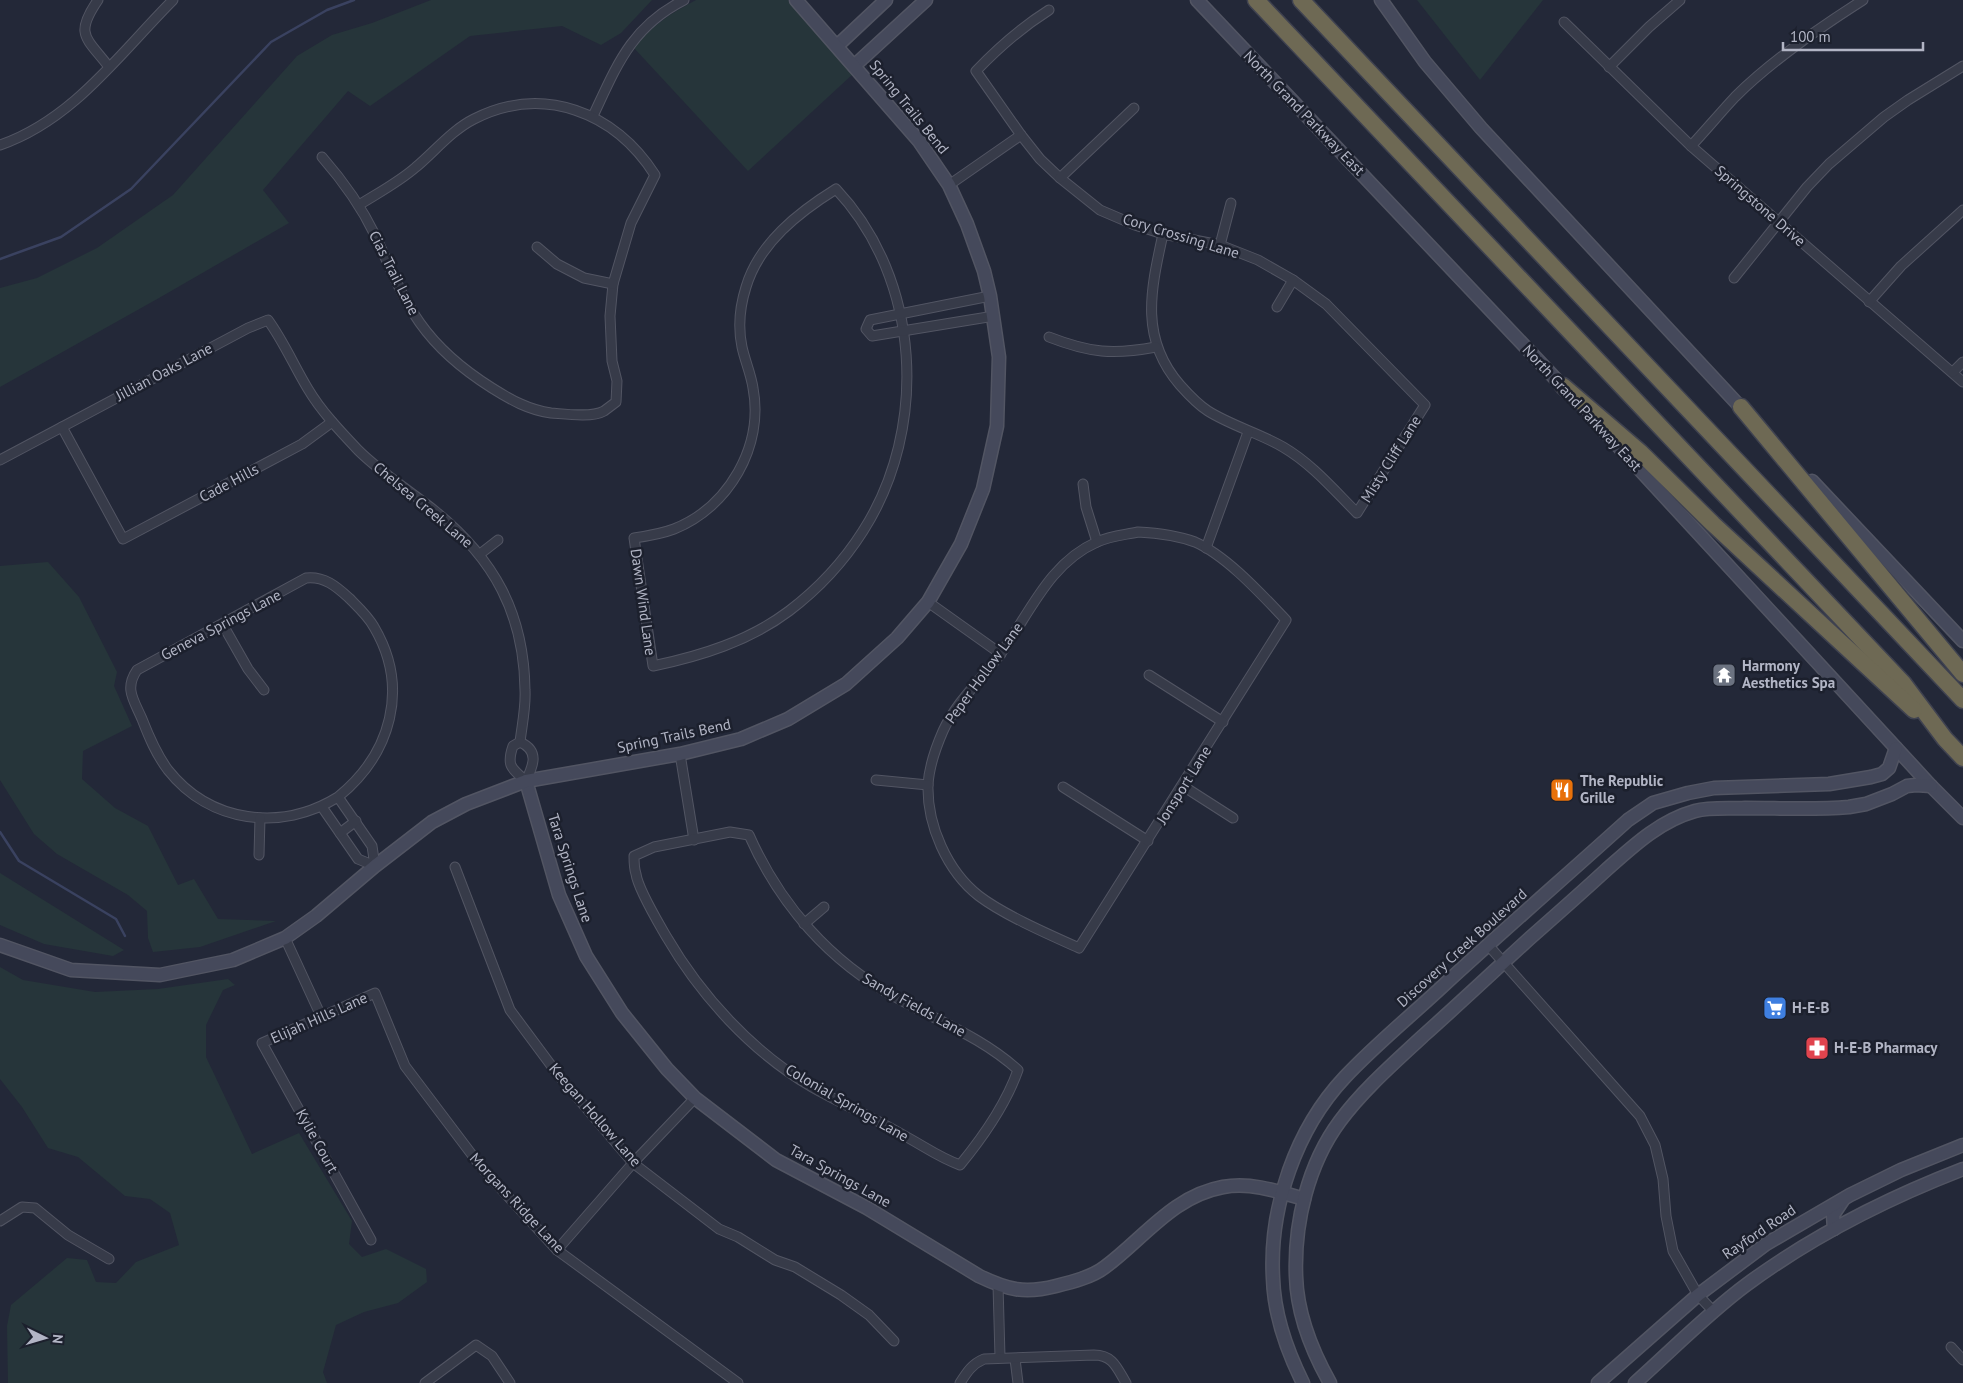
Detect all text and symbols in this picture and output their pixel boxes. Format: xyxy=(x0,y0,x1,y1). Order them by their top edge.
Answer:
scale bar xyxy=(1783,20,1923,52)
text: 100 m xyxy=(1790,27,1831,46)
street label: North Grand Parkway East xyxy=(1240,46,1369,179)
street label: Spring Trails Bend xyxy=(866,56,953,158)
street label: Springstone Drive xyxy=(1711,161,1810,250)
street label: Cory Crossing Lane xyxy=(1121,209,1242,262)
street label: Cias Trail Lane xyxy=(365,227,424,318)
street label: Jillian Oaks Lane xyxy=(111,338,215,405)
street label: North Grand Parkway East xyxy=(1519,340,1646,475)
street label: Misty Cliff Lane xyxy=(1356,412,1425,506)
street label: Chelsea Creek Lane xyxy=(370,457,477,552)
street label: Cade Hills xyxy=(196,459,262,506)
street label: Dawn Wind Lane xyxy=(627,547,660,657)
street label: Geneva Springs Lane xyxy=(157,585,284,664)
street label: Peper Hollow Lane xyxy=(941,618,1027,727)
place label: Harmony Aesthetics Spa xyxy=(1742,656,1835,692)
temple icon: Harmony Aesthetics Spa xyxy=(1711,662,1737,688)
street label: Spring Trails Bend xyxy=(615,714,732,757)
street label: Jonsport Lane xyxy=(1152,742,1215,828)
place label: The Republic Grille xyxy=(1580,771,1664,807)
restaurant icon: The Republic Grille xyxy=(1549,777,1575,803)
street label: Tara Springs Lane xyxy=(544,811,597,925)
street label: Discovery Creek Boulevard xyxy=(1393,884,1531,1011)
street label: Sandy Fields Lane xyxy=(859,968,969,1041)
street label: Elijah Hills Lane xyxy=(267,988,370,1047)
supermarket icon: H-E-B xyxy=(1762,995,1788,1021)
place label: H-E-B xyxy=(1792,998,1829,1017)
pharmacy icon: H-E-B Pharmacy xyxy=(1804,1035,1830,1061)
place label: H-E-B Pharmacy xyxy=(1834,1038,1938,1057)
street label: Keegan Hollow Lane xyxy=(545,1059,646,1170)
street label: Colonial Springs Lane xyxy=(782,1060,912,1146)
street label: Kylie Court xyxy=(292,1105,343,1176)
street label: Tara Springs Lane xyxy=(786,1140,894,1211)
street label: Morgans Ridge Lane xyxy=(466,1148,569,1257)
street label: Rayford Road xyxy=(1718,1200,1799,1263)
north arrow xyxy=(20,1313,70,1363)
text: N xyxy=(49,1334,67,1345)

